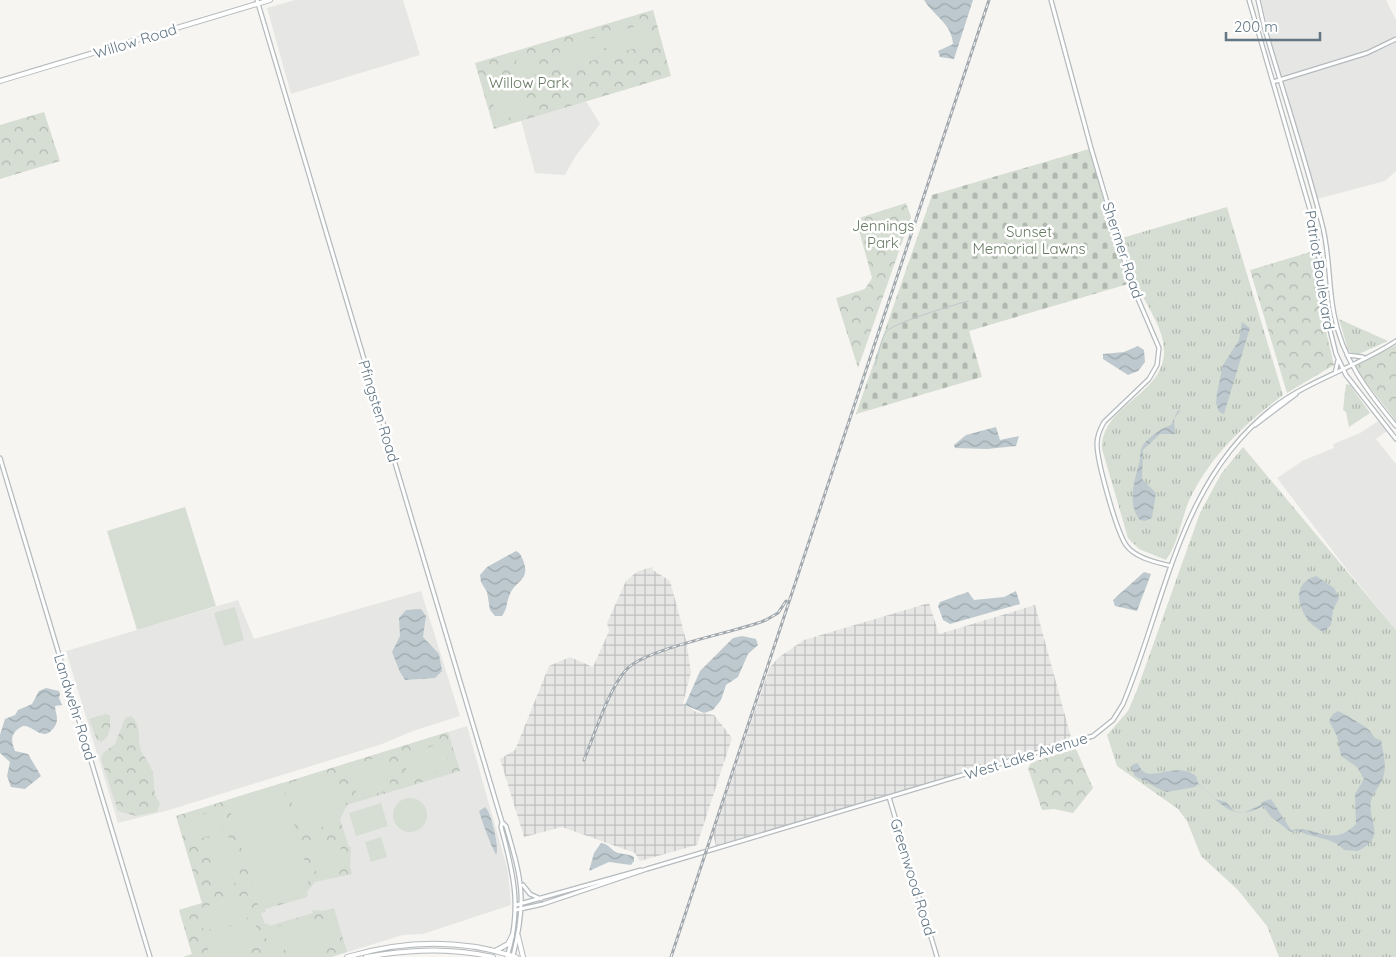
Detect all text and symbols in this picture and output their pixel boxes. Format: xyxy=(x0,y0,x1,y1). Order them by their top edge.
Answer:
scale bar xyxy=(1226,10,1320,42)
text: 200 m xyxy=(1234,17,1278,36)
street label: Willow Road xyxy=(91,19,179,63)
park label: Willow Park xyxy=(489,73,569,92)
street label: Shermer Road xyxy=(1098,199,1148,301)
street label: Patriot Boulevard xyxy=(1301,209,1339,331)
park label: Jennings Park xyxy=(852,216,914,252)
park label: Sunset Memorial Lawns xyxy=(972,222,1086,258)
street label: Pfingsten Road xyxy=(354,358,404,464)
street label: Landwehr Road xyxy=(50,652,100,762)
street label: West Lake Avenue xyxy=(962,728,1090,784)
street label: Greenwood Road xyxy=(886,816,940,938)

